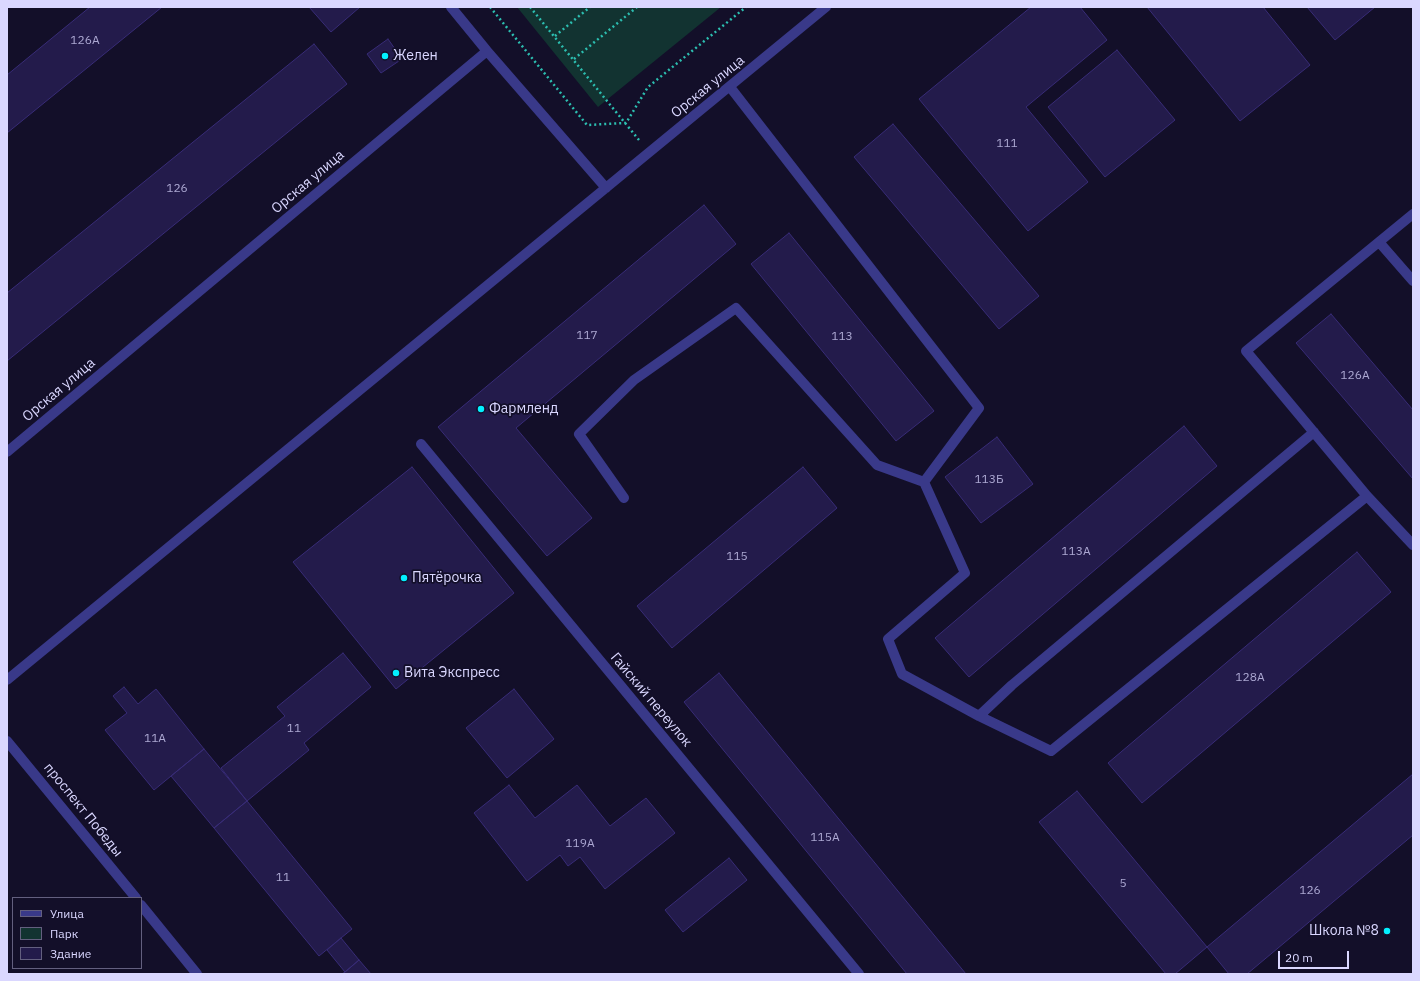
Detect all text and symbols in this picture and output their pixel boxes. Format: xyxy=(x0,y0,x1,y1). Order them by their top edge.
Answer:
house number: 126А xyxy=(70,34,100,48)
place label: Желен xyxy=(393,48,438,64)
marker: Желен xyxy=(380,51,390,61)
street label: Орская улица xyxy=(668,52,748,122)
house number: 111 xyxy=(996,137,1018,151)
street label: Орская улица xyxy=(268,147,348,217)
house number: 126 xyxy=(166,182,188,196)
house number: 117 xyxy=(576,329,598,343)
house number: 113 xyxy=(831,330,853,344)
street label: Орская улица xyxy=(19,355,99,425)
house number: 126А xyxy=(1340,369,1370,383)
place label: Фармленд xyxy=(489,401,558,417)
marker: Фармленд xyxy=(476,404,486,414)
house number: 113Б xyxy=(974,473,1004,487)
house number: 113А xyxy=(1061,545,1091,559)
house number: 115 xyxy=(726,550,748,564)
place label: Пятёрочка xyxy=(412,570,482,586)
marker: Пятёрочка xyxy=(399,573,409,583)
street label: Гайский переулок xyxy=(607,650,695,750)
place label: Вита Экспресс xyxy=(404,665,500,681)
marker: Вита Экспресс xyxy=(391,668,401,678)
house number: 128А xyxy=(1235,671,1265,685)
house number: 11 xyxy=(287,722,301,736)
house number: 11А xyxy=(144,732,166,746)
street label: проспект Победы xyxy=(40,760,126,860)
house number: 115А xyxy=(810,831,840,845)
house number: 119А xyxy=(565,837,595,851)
house number: 11 xyxy=(276,871,290,885)
house number: 5 xyxy=(1119,877,1127,891)
house number: 126 xyxy=(1299,884,1321,898)
legend xyxy=(12,897,142,969)
text: Улица xyxy=(50,906,84,921)
place label: Школа №8 xyxy=(1309,923,1379,939)
text: Парк xyxy=(50,926,78,941)
marker: Школа №8 xyxy=(1382,926,1392,936)
scale bar xyxy=(1280,943,1351,969)
text: Здание xyxy=(50,946,91,961)
text: 20 m xyxy=(1285,950,1313,965)

